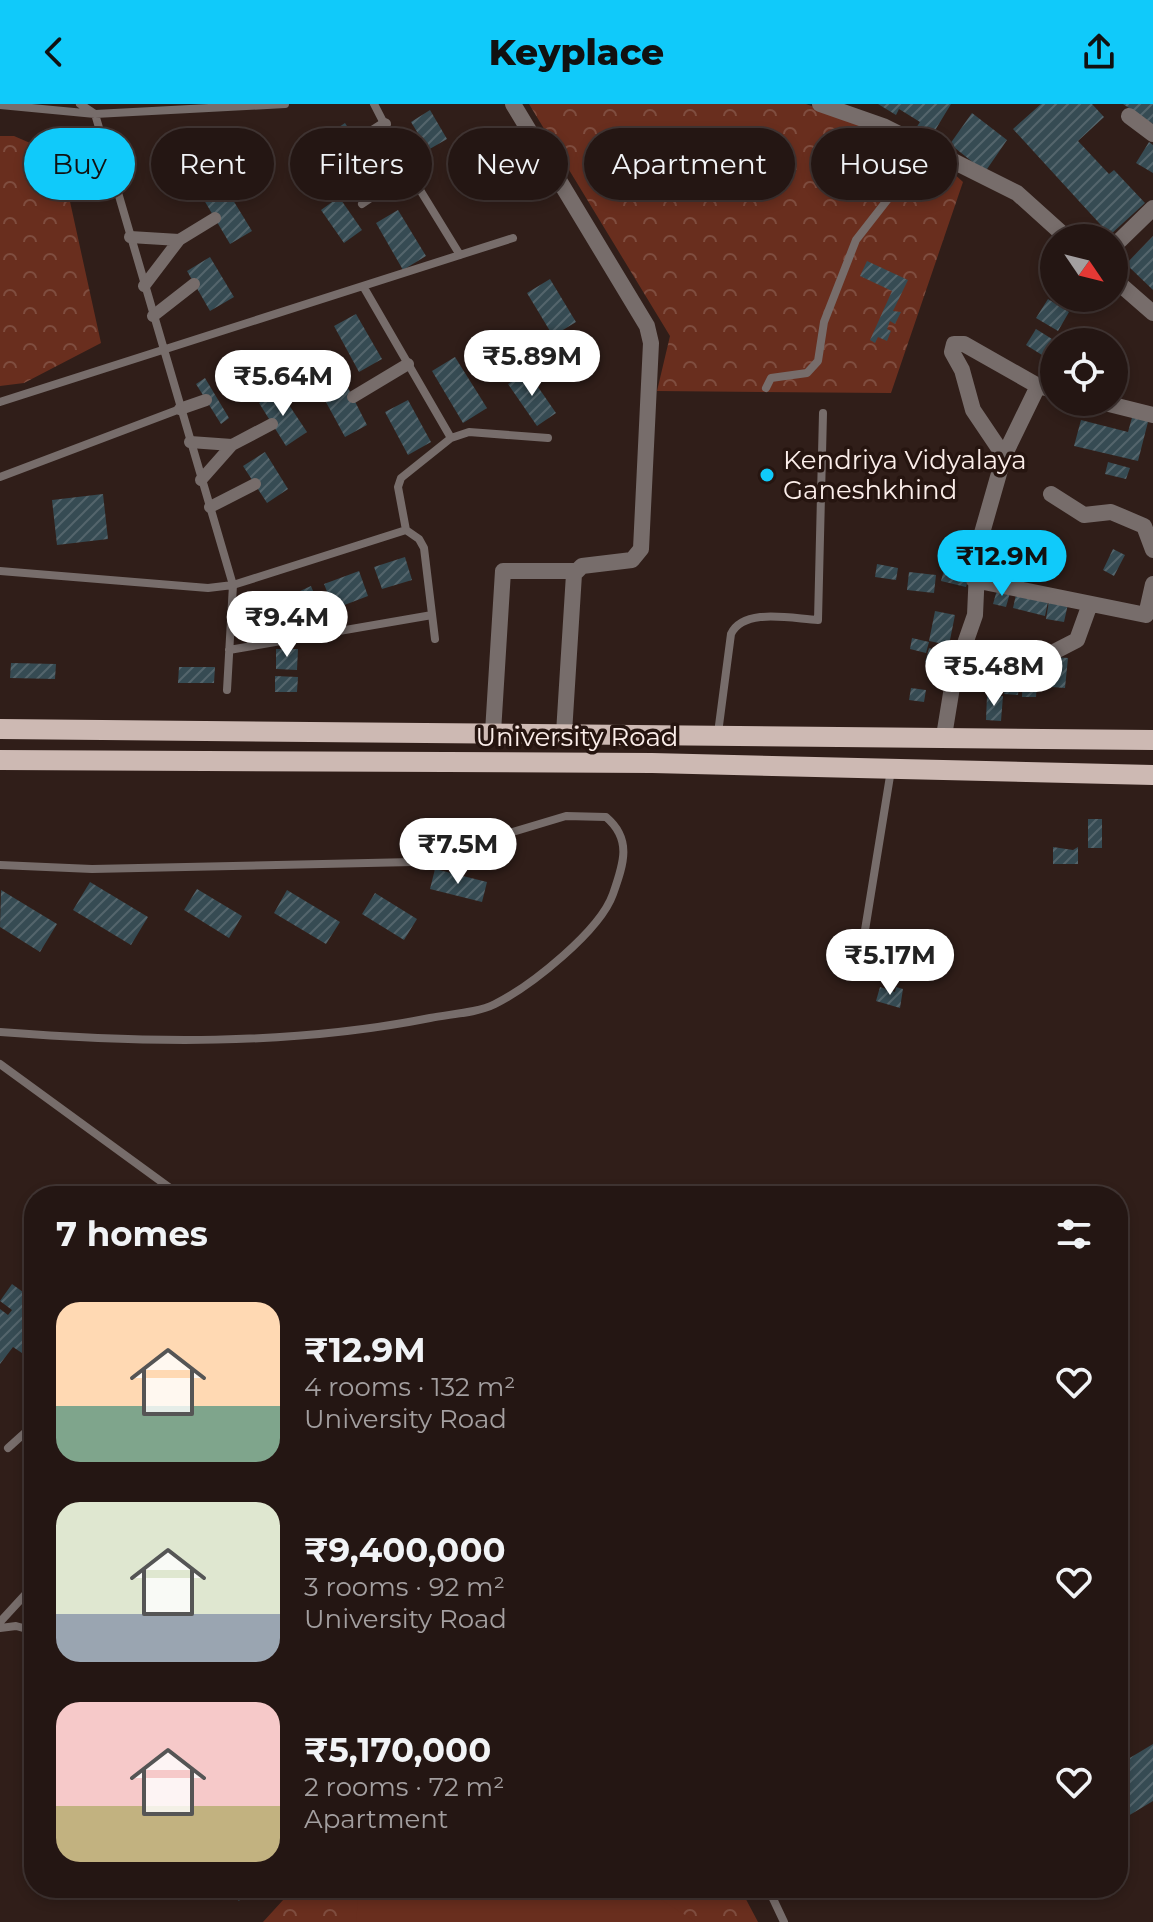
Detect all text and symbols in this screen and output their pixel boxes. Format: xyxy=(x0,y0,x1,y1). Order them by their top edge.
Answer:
icon: back xyxy=(32,30,76,74)
text: Keyplace xyxy=(489,30,664,74)
icon: share xyxy=(1077,30,1121,74)
chip: Buy xyxy=(24,128,135,200)
chip: Rent xyxy=(151,128,274,200)
chip: Filters xyxy=(290,128,432,200)
chip: New xyxy=(448,128,568,200)
chip: Apartment xyxy=(584,128,795,200)
chip: House xyxy=(811,128,957,200)
north arrow xyxy=(1040,224,1128,312)
map controls xyxy=(1040,224,1128,416)
button: locate xyxy=(1040,328,1128,416)
pin: ₹5.89M xyxy=(467,330,597,398)
text: ₹5.89M xyxy=(482,340,582,372)
pin: ₹5.64M xyxy=(218,350,348,418)
text: ₹5.64M xyxy=(233,360,333,392)
place label: Kendriya Vidyalaya Ganeshkhind xyxy=(783,444,1027,506)
marker: Kendriya Vidyalaya Ganeshkhind xyxy=(758,466,776,484)
pin: ₹12.9M xyxy=(937,530,1067,598)
text: ₹12.9M xyxy=(956,540,1049,572)
pin: ₹9.4M xyxy=(231,591,343,659)
text: ₹9.4M xyxy=(245,601,329,633)
pin: ₹5.48M xyxy=(929,640,1059,708)
text: ₹5.48M xyxy=(943,650,1045,682)
street label: University Road xyxy=(476,721,678,753)
pin: ₹7.5M xyxy=(402,818,514,886)
text: ₹7.5M xyxy=(418,828,498,860)
pin: ₹5.17M xyxy=(825,929,955,997)
text: ₹5.17M xyxy=(844,939,936,971)
icon: filters xyxy=(1052,1212,1096,1256)
text: 7 homes xyxy=(56,1213,208,1255)
text: ₹12.9M xyxy=(304,1329,426,1371)
icon: home xyxy=(120,1334,216,1430)
icon: heart xyxy=(1052,1360,1096,1404)
text: 4 rooms · 132 m² xyxy=(304,1371,515,1403)
text: University Road xyxy=(304,1403,507,1435)
text: ₹9,400,000 xyxy=(304,1529,506,1571)
icon: home xyxy=(120,1534,216,1630)
icon: heart xyxy=(1052,1560,1096,1604)
text: 3 rooms · 92 m² xyxy=(304,1571,505,1603)
text: University Road xyxy=(304,1603,507,1635)
text: ₹5,170,000 xyxy=(304,1729,491,1771)
icon: home xyxy=(120,1734,216,1830)
icon: heart xyxy=(1052,1760,1096,1804)
text: 2 rooms · 72 m² xyxy=(304,1771,504,1803)
text: Apartment xyxy=(304,1803,448,1835)

